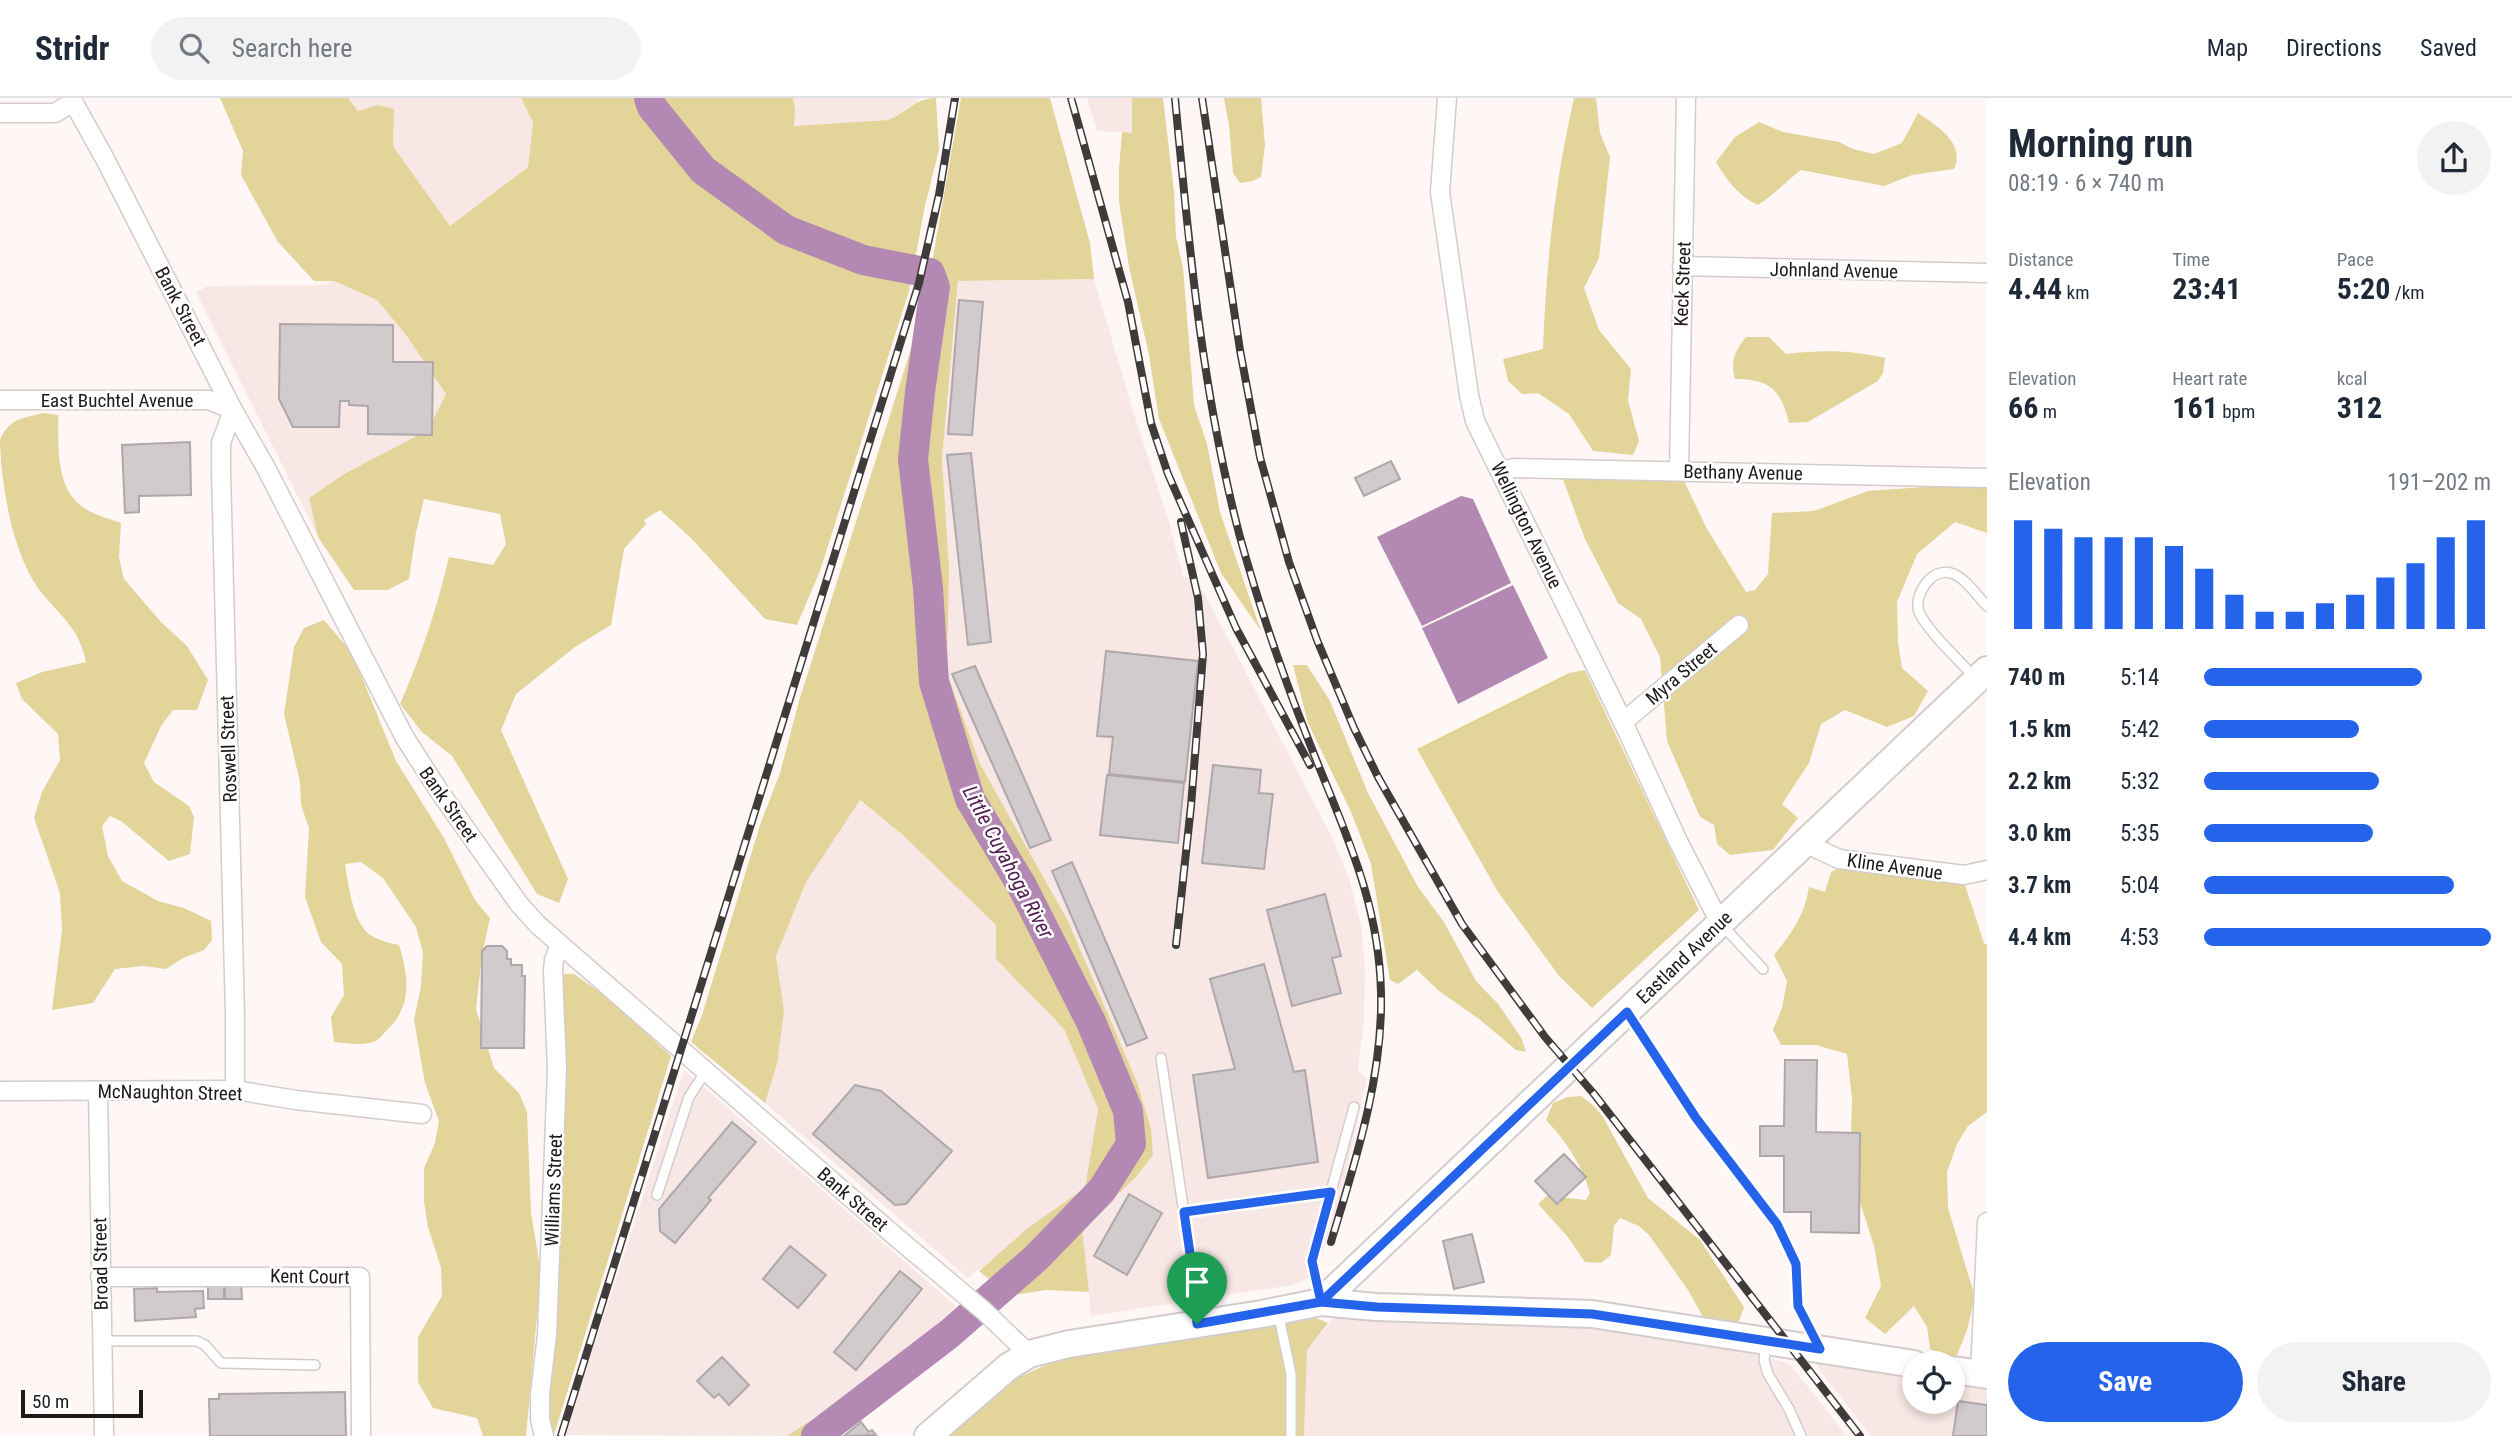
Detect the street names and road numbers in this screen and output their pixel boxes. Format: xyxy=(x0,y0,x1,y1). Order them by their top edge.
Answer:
street label: Keck Street xyxy=(1670,241,1695,327)
street label: Johnland Avenue xyxy=(1770,258,1898,283)
street label: Bank Street xyxy=(150,263,211,350)
street label: East Buchtel Avenue xyxy=(41,389,193,412)
street label: Wellington Avenue xyxy=(1486,458,1567,592)
street label: Bethany Avenue xyxy=(1683,460,1803,485)
street label: Myra Street xyxy=(1641,637,1722,710)
street label: Roswell Street xyxy=(215,695,242,803)
street label: Bank Street xyxy=(414,762,483,846)
street label: Kline Avenue xyxy=(1846,848,1944,885)
street label: Eastland Avenue xyxy=(1632,906,1737,1009)
street label: McNaughton Street xyxy=(97,1080,243,1105)
street label: Williams Street xyxy=(540,1133,567,1247)
street label: Bank Street xyxy=(813,1162,893,1236)
street label: Broad Street xyxy=(88,1217,113,1311)
street label: Kent Court xyxy=(270,1264,350,1289)

